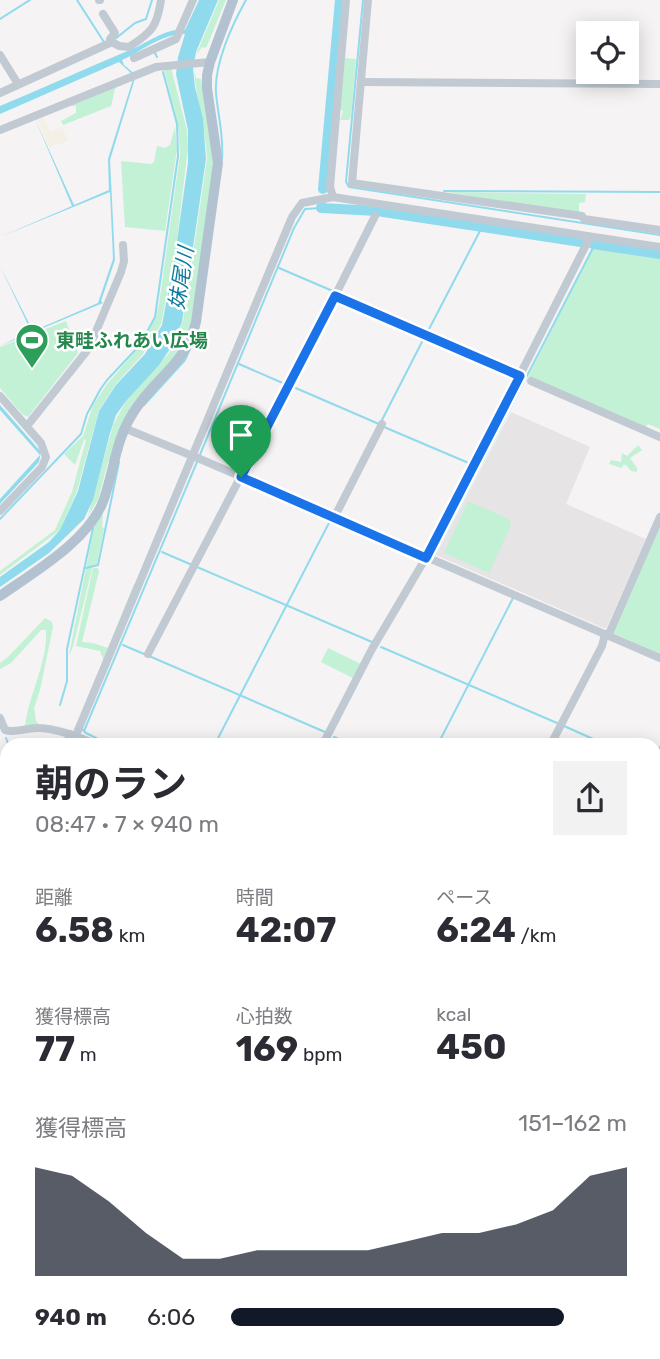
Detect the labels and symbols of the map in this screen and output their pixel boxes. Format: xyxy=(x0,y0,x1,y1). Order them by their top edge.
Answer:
water label: 妹尾川 xyxy=(164,243,199,311)
sports icon: 東畦ふれあい広場 xyxy=(13,321,51,370)
place label: 東畦ふれあい広場 xyxy=(56,329,208,352)
pin xyxy=(211,405,271,477)

